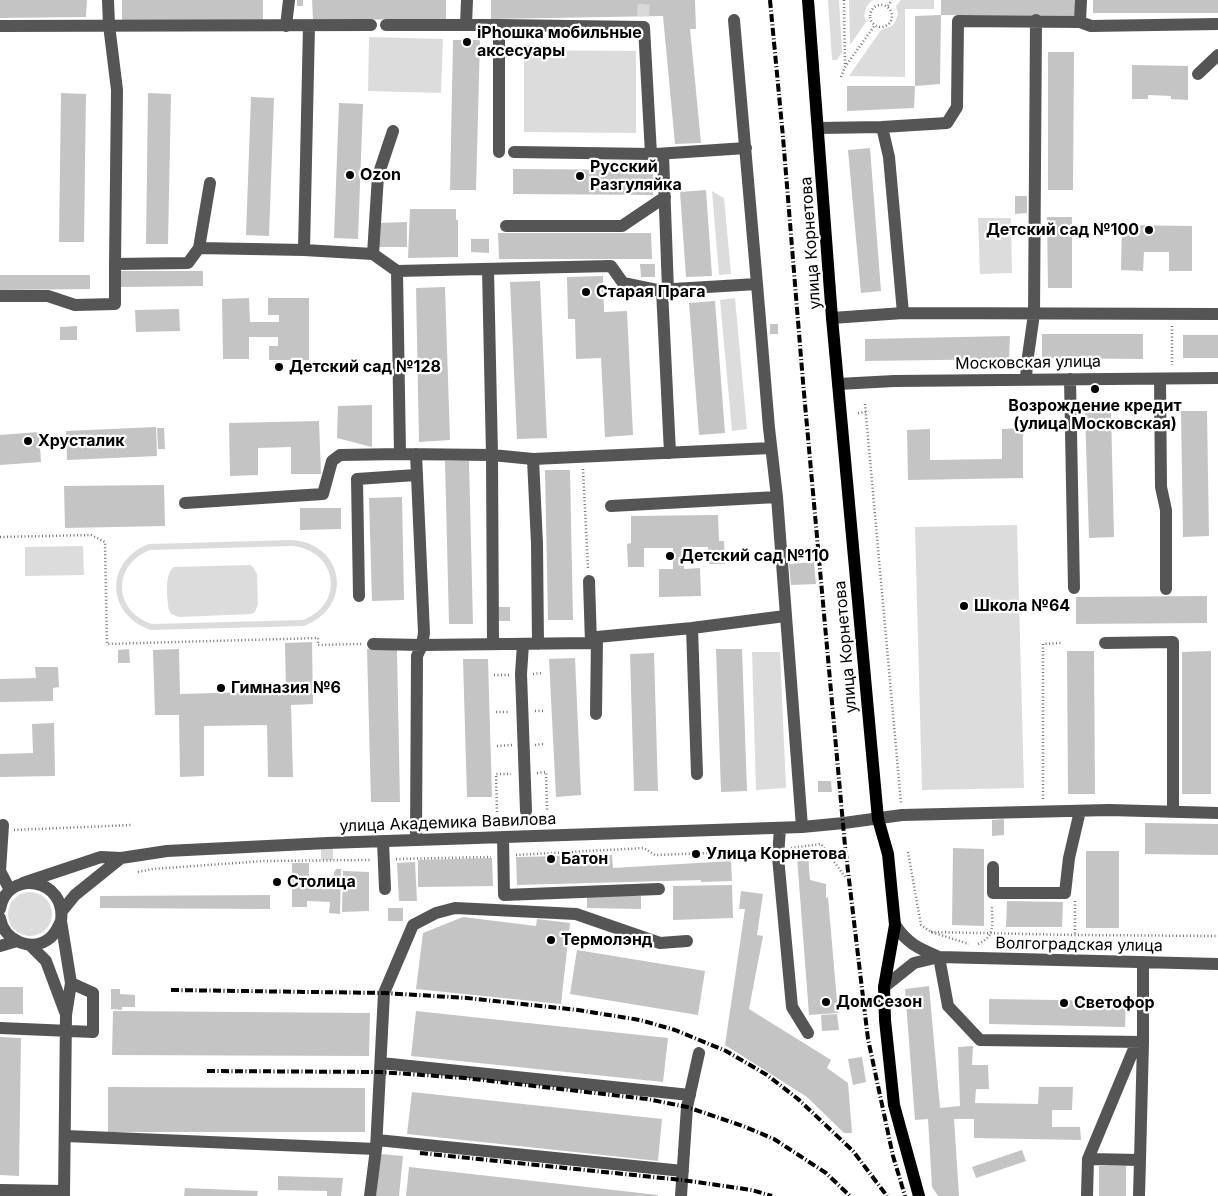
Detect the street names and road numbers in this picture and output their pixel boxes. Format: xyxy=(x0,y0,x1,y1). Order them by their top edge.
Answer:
street label: улица Корнетова xyxy=(797,176,825,310)
street label: Московская улица xyxy=(955,352,1101,374)
street label: улица Корнетова xyxy=(831,580,861,714)
street label: улица Академика Вавилова xyxy=(339,810,557,836)
street label: Волгоградская улица xyxy=(995,934,1163,956)

